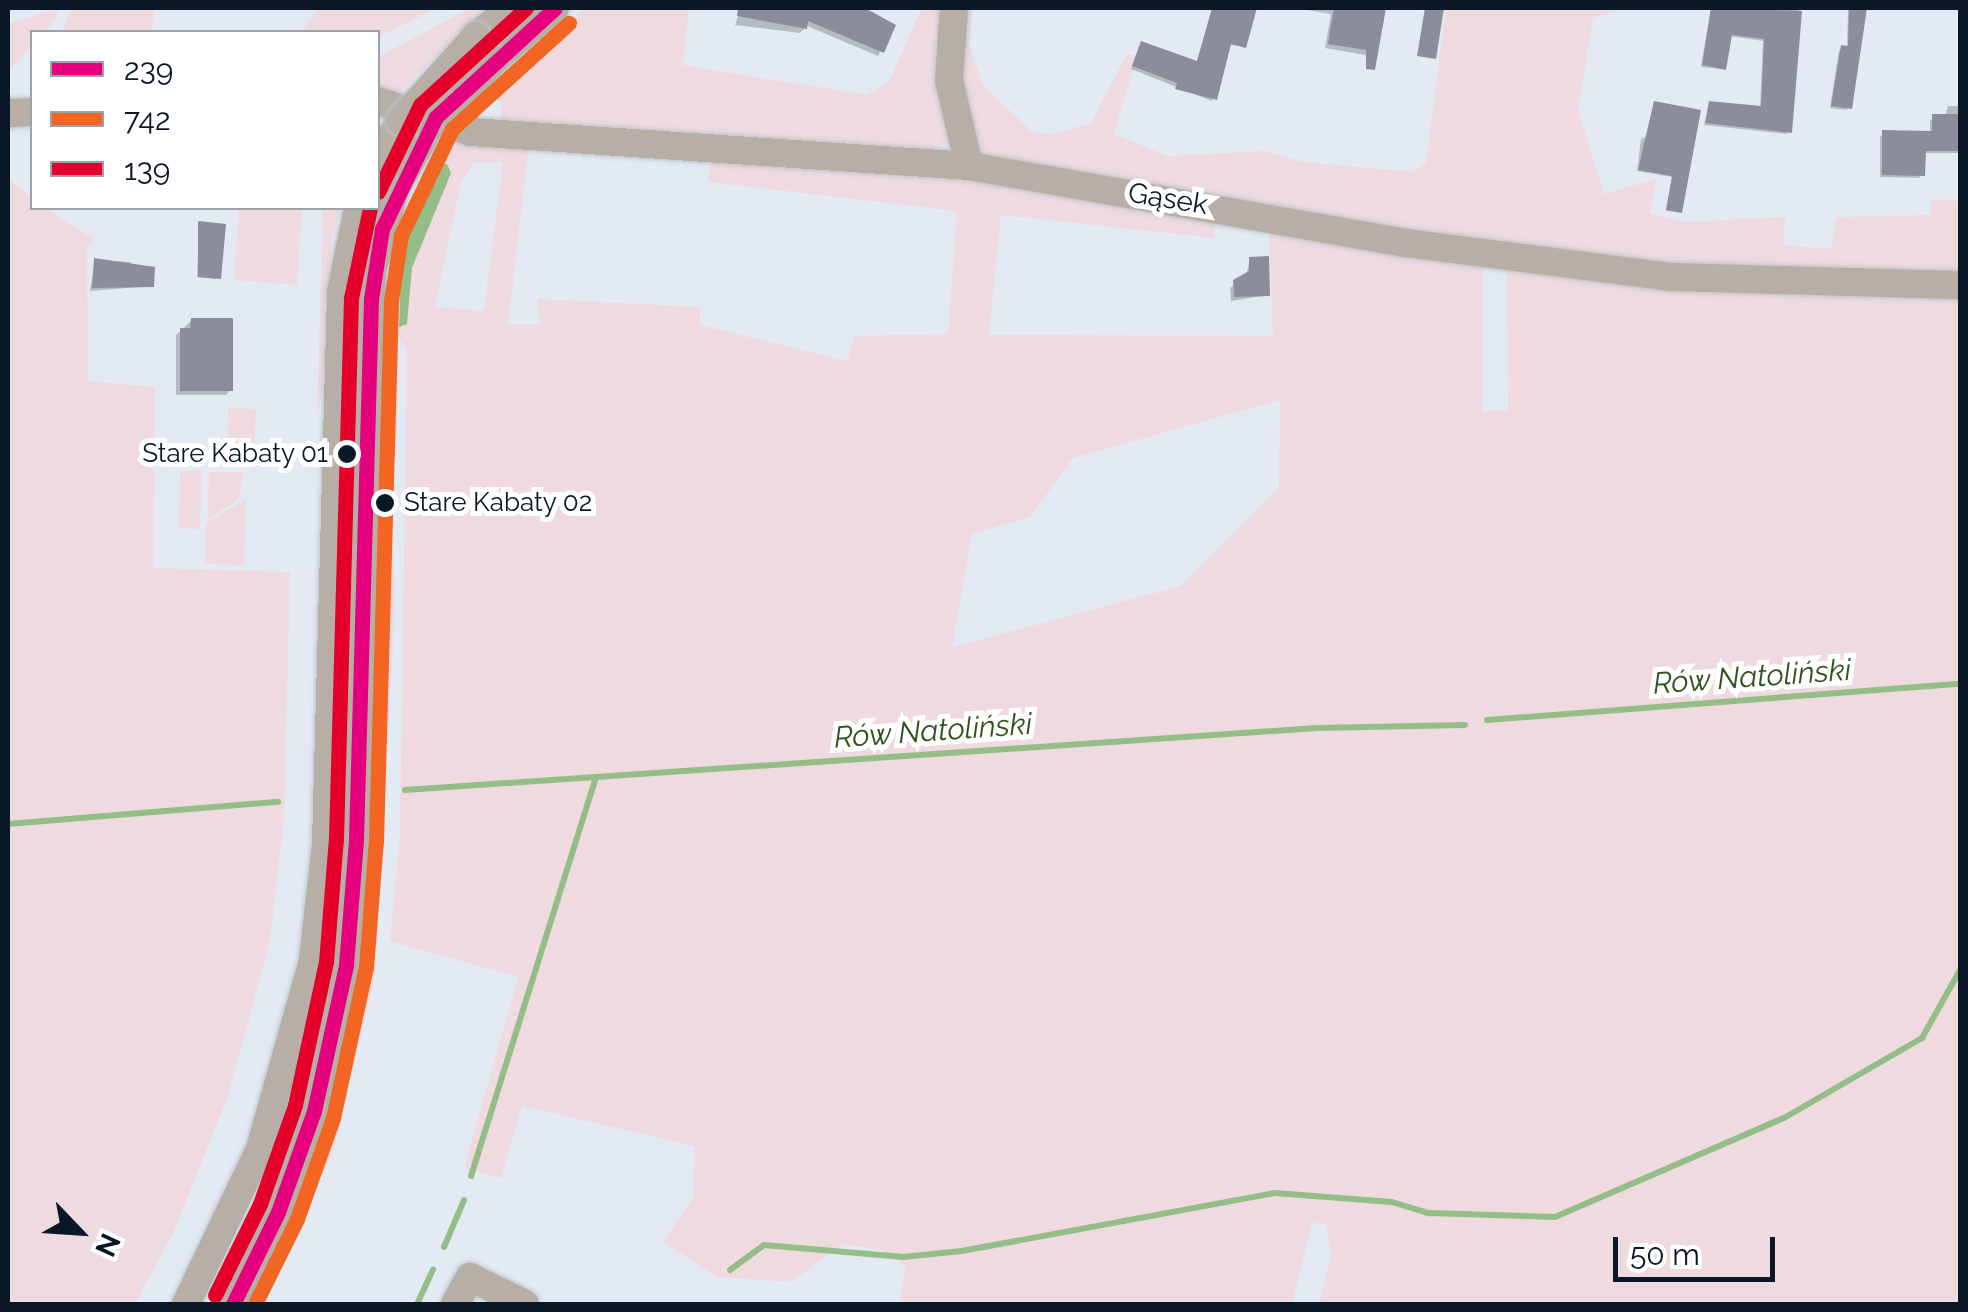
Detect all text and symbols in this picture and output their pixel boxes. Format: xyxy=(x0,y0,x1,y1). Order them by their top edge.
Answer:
legend xyxy=(30,30,380,210)
text: 239 xyxy=(124,52,173,87)
text: 742 xyxy=(124,102,171,137)
text: 139 xyxy=(124,152,170,187)
street label: Gąsek xyxy=(1126,176,1210,222)
place label: Stare Kabaty 01 xyxy=(142,438,328,470)
marker: Stare Kabaty 01 xyxy=(337,444,357,464)
place label: Stare Kabaty 02 xyxy=(404,487,593,519)
marker: Stare Kabaty 02 xyxy=(375,493,395,513)
water label: Rów Natoliński xyxy=(1651,652,1853,702)
water label: Rów Natoliński xyxy=(832,706,1034,756)
north arrow xyxy=(30,1182,130,1282)
scale bar xyxy=(1618,1217,1780,1279)
text: N xyxy=(88,1228,127,1262)
text: 50 m xyxy=(1630,1237,1700,1272)

